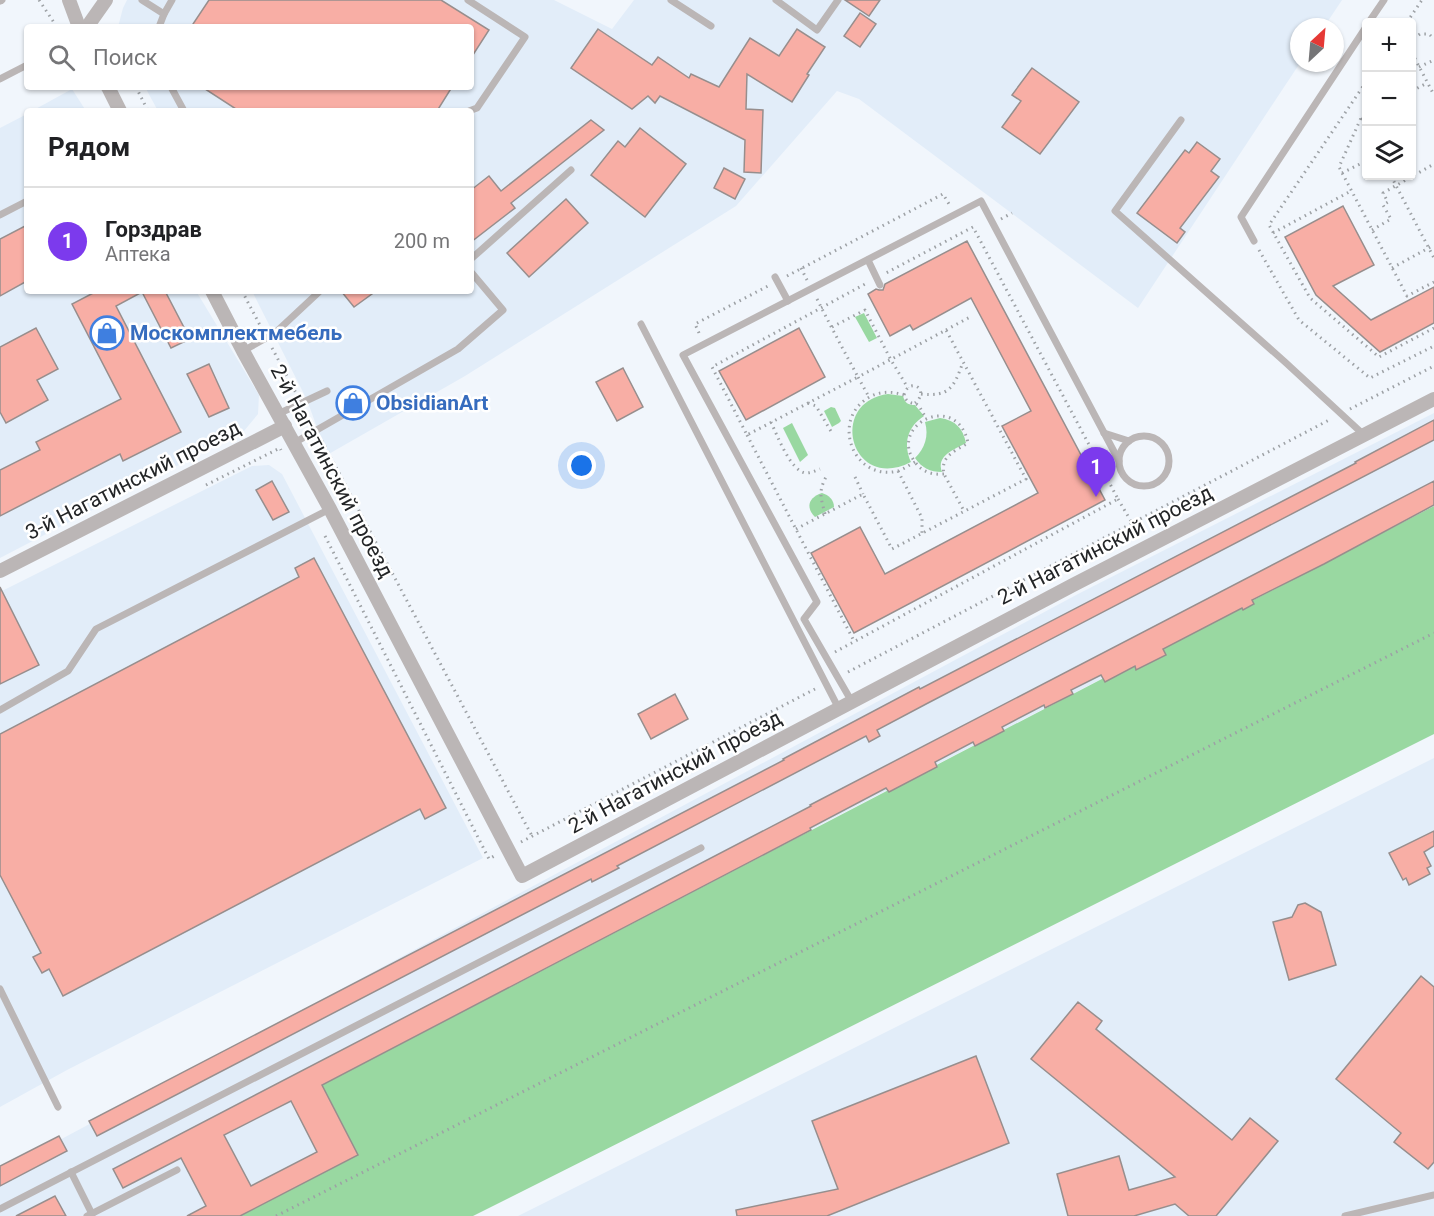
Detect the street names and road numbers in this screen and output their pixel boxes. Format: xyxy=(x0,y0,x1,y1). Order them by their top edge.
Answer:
street label: 2-й Нагатинский проезд xyxy=(266,360,399,582)
street label: 3-й Нагатинский проезд xyxy=(22,415,245,545)
street label: 2-й Нагатинский проезд xyxy=(994,480,1217,610)
street label: 2-й Нагатинский проезд xyxy=(564,705,786,838)

